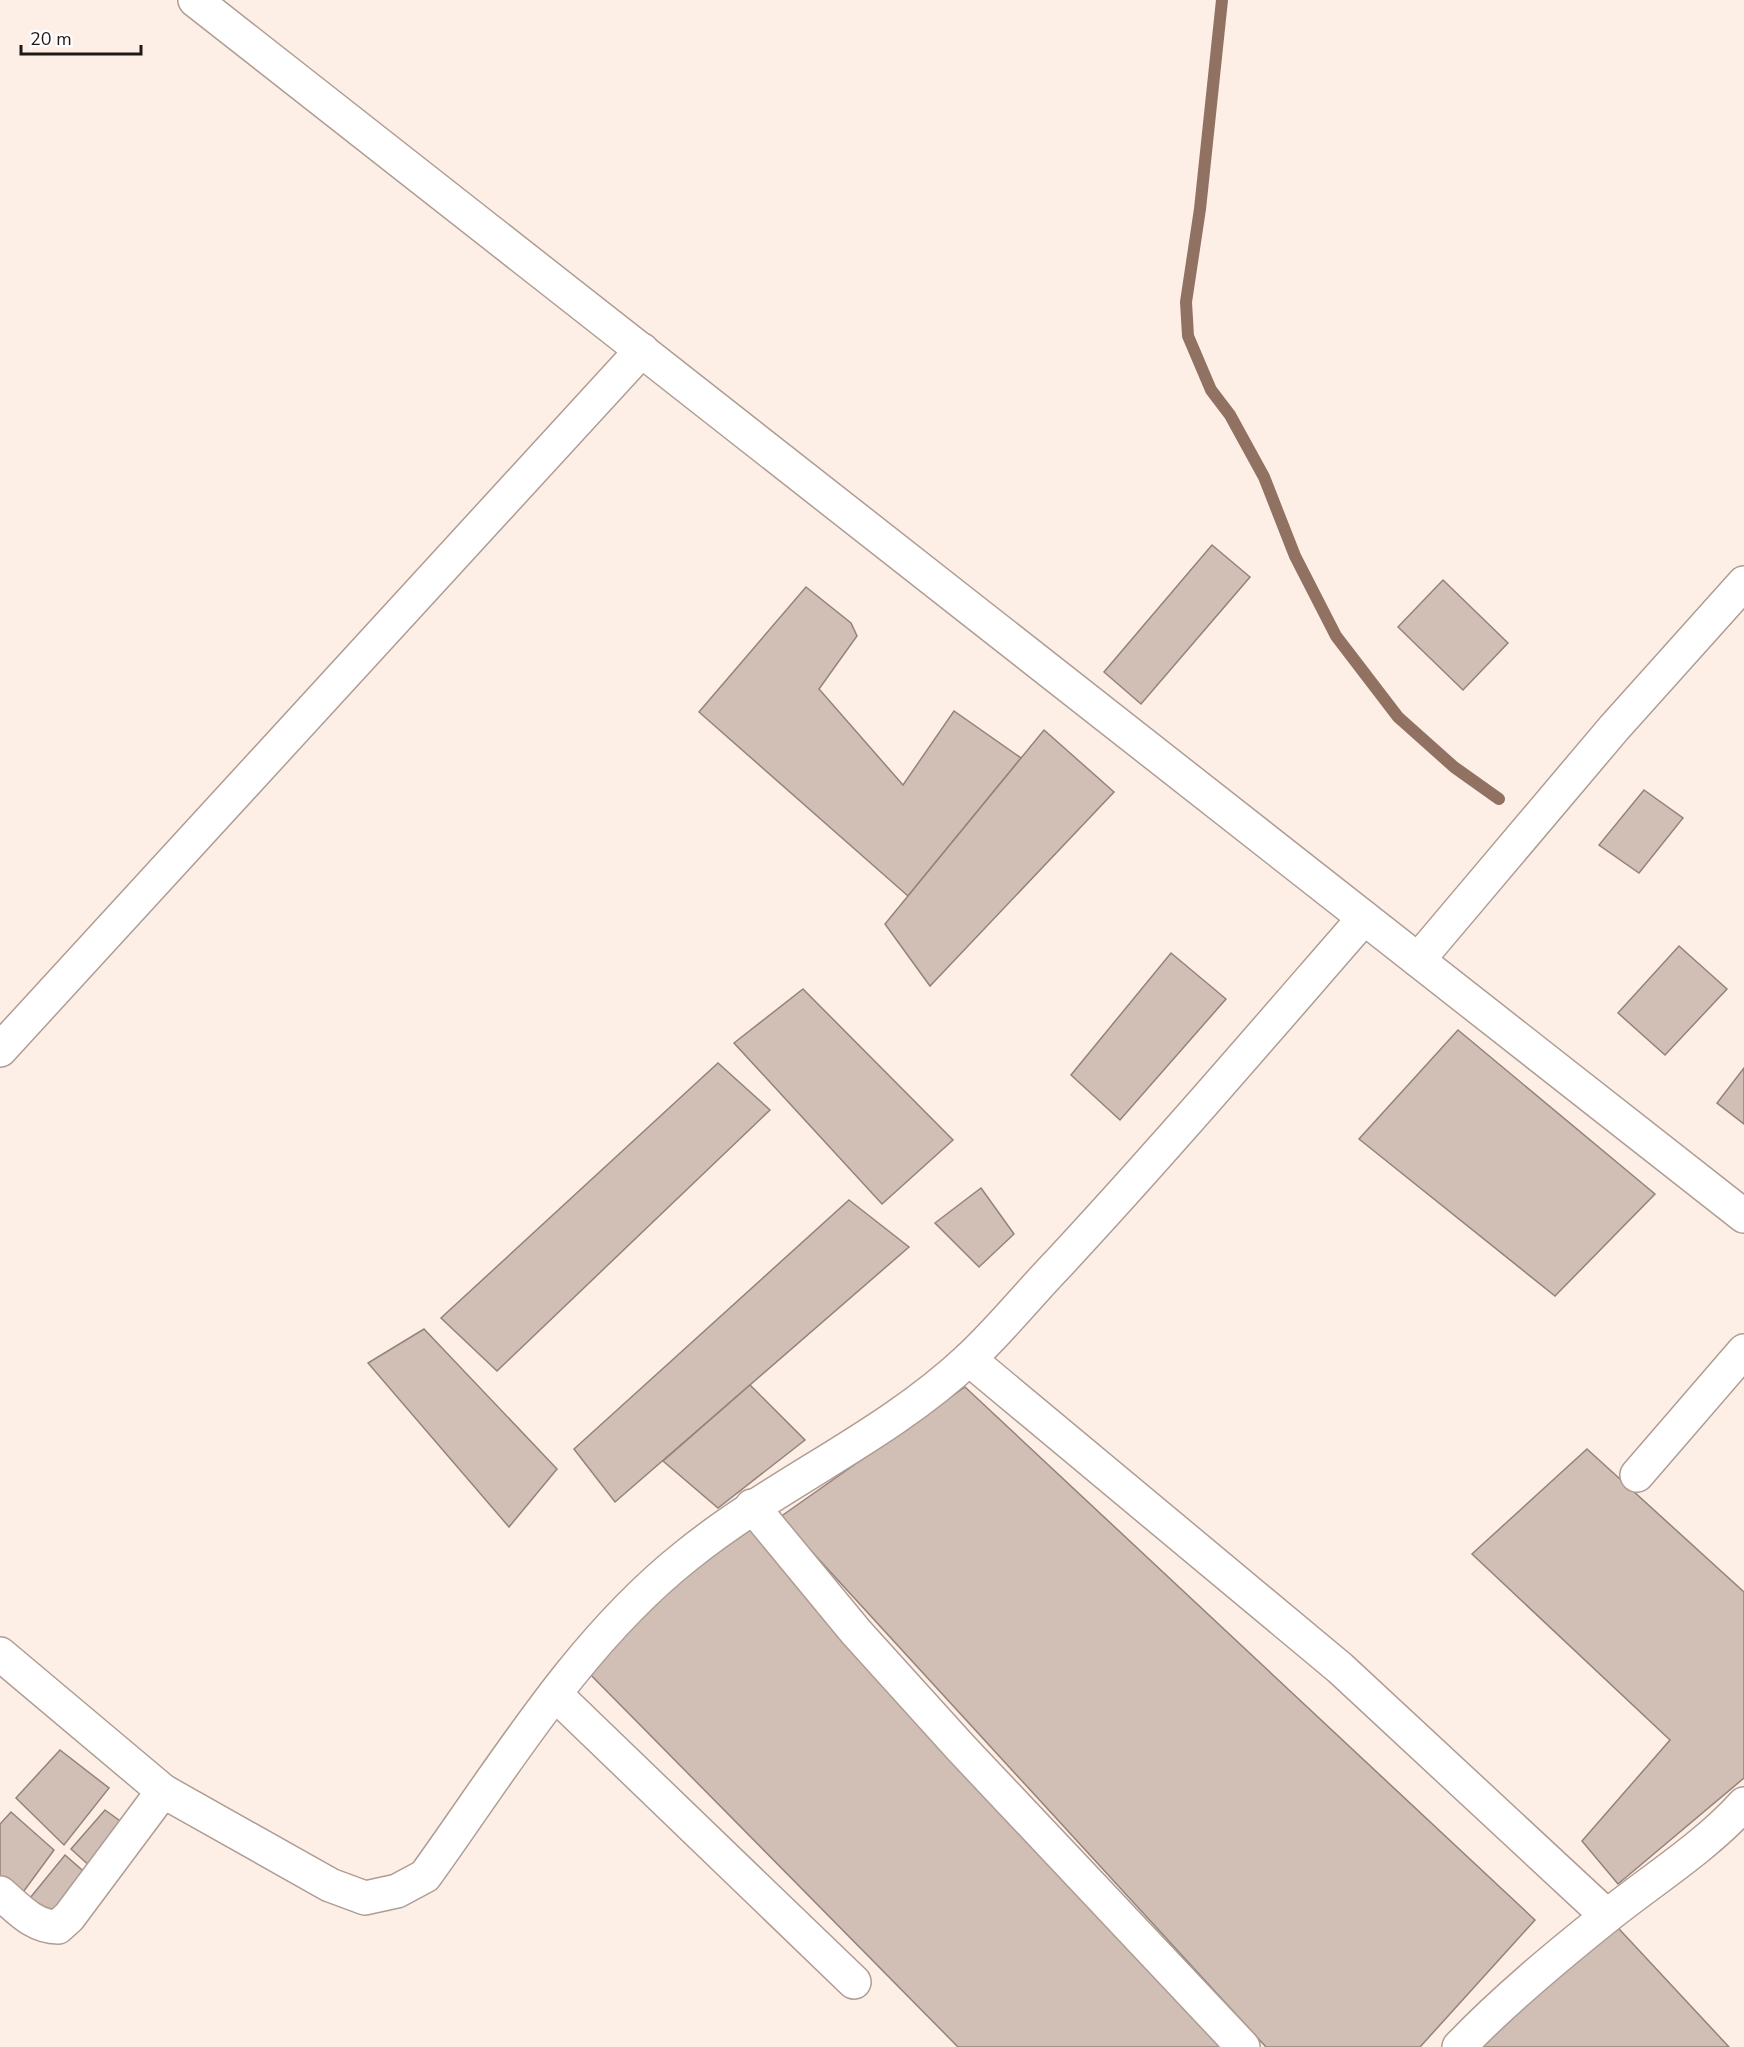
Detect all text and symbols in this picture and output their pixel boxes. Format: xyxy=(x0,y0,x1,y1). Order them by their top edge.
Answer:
scale bar xyxy=(21,18,141,56)
text: 20 m xyxy=(30,27,72,51)

